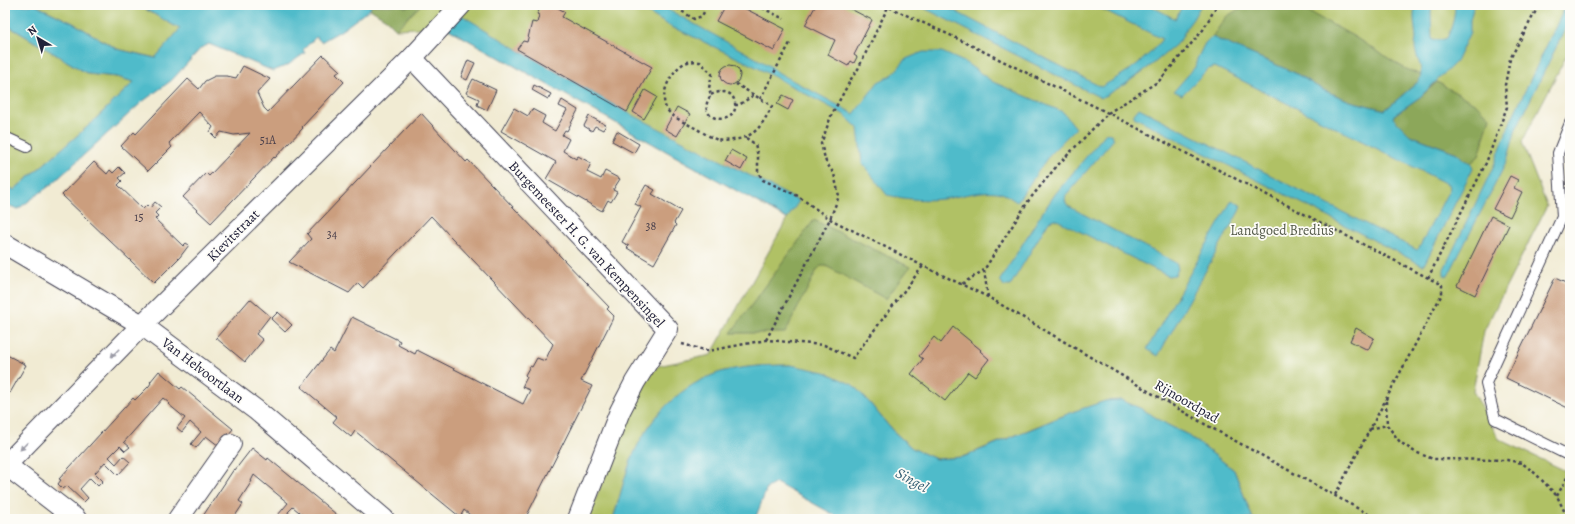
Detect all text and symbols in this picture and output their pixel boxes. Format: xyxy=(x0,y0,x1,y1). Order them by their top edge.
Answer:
north arrow xyxy=(18,18,58,58)
text: N xyxy=(24,22,40,39)
house number: 51A xyxy=(260,132,277,148)
street label: Burgemeester H. G. van Kempensingel xyxy=(504,157,669,332)
street label: Kievitstraat xyxy=(203,205,264,266)
house number: 15 xyxy=(134,209,144,225)
house number: 38 xyxy=(646,218,657,234)
park label: Landgoed Bredius xyxy=(1230,221,1334,240)
house number: 34 xyxy=(327,226,338,242)
street label: Van Helvoortlaan xyxy=(157,333,248,408)
one-way arrow xyxy=(110,348,120,358)
street label: Rijnoordpad xyxy=(1151,375,1223,428)
one-way arrow xyxy=(19,441,29,451)
water label: Singel xyxy=(892,463,932,497)

